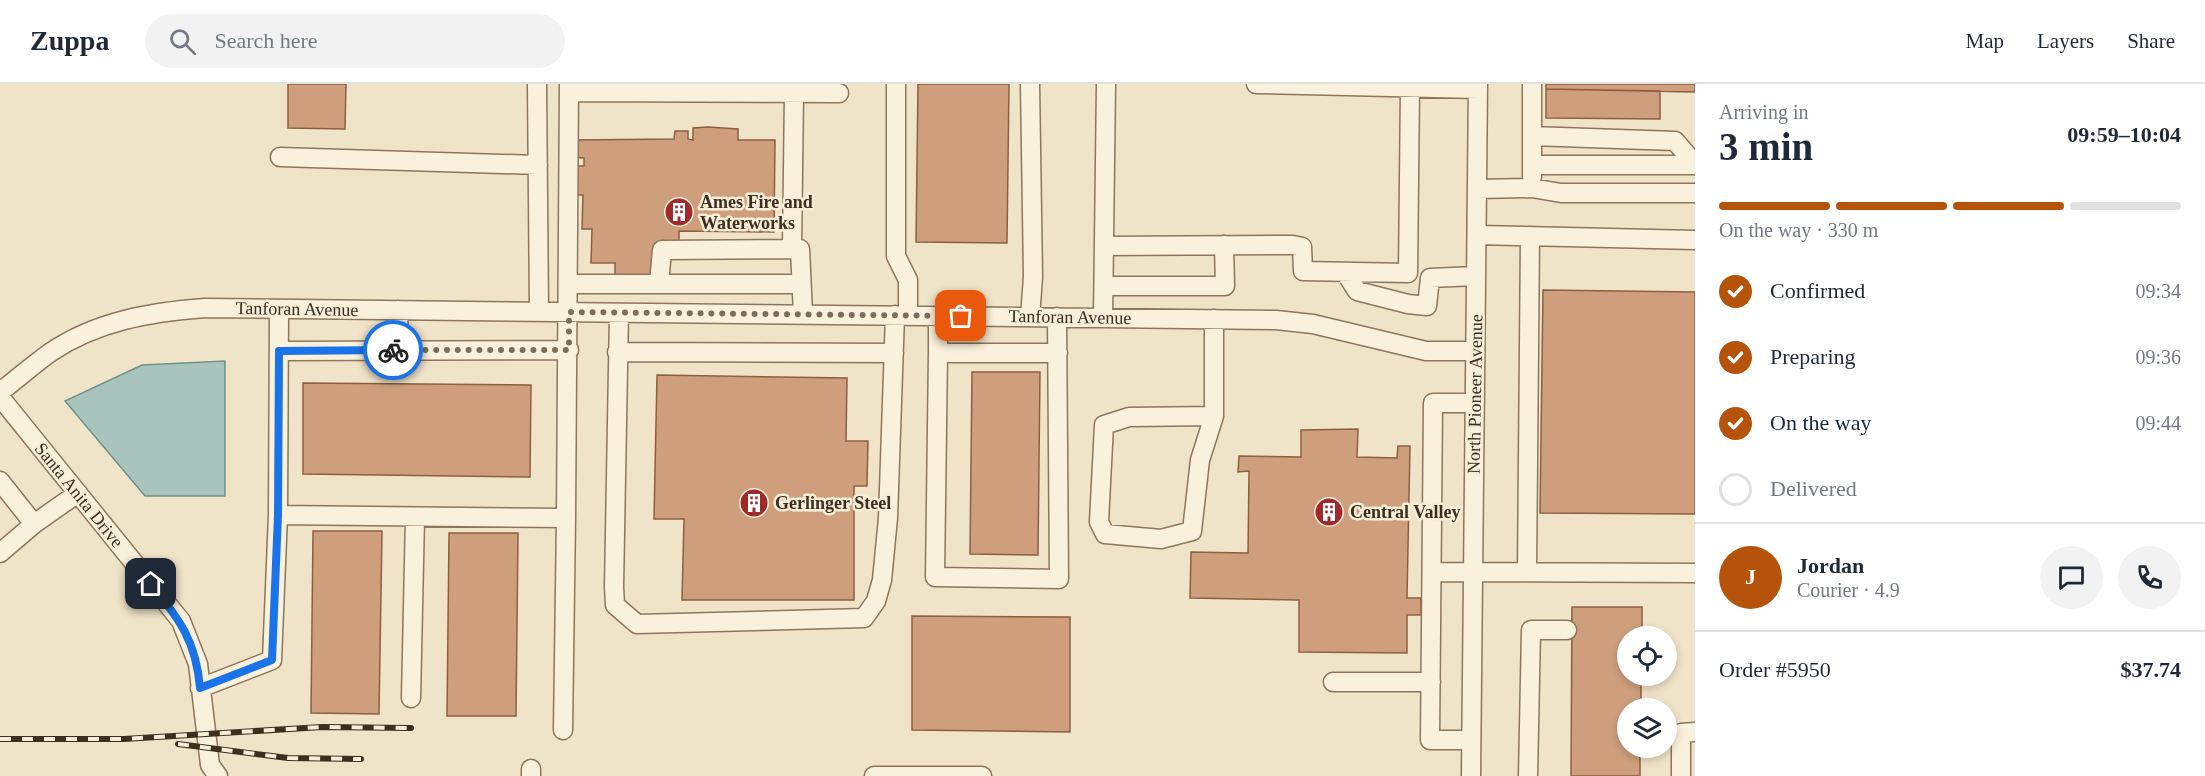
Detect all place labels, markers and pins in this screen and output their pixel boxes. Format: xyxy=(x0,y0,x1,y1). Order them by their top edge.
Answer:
place label: Ames Fire and Waterworks xyxy=(700,192,813,233)
building icon: Ames Fire and Waterworks xyxy=(663,196,695,228)
pin xyxy=(935,290,986,341)
building icon: Gerlinger Steel xyxy=(738,487,770,519)
place label: Gerlinger Steel xyxy=(775,493,891,513)
building icon: Central Valley xyxy=(1313,496,1345,528)
place label: Central Valley xyxy=(1350,502,1461,522)
pin xyxy=(125,558,176,609)

